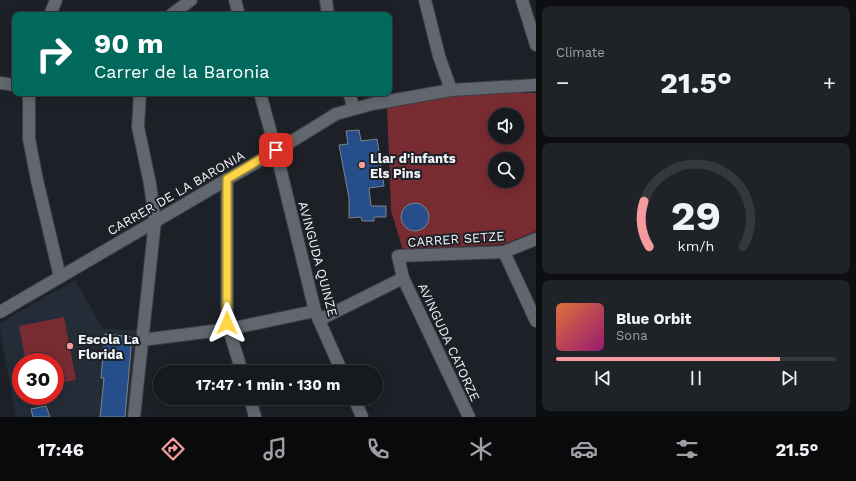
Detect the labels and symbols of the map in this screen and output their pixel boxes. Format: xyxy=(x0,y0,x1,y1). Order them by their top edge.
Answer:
pin xyxy=(259,133,293,167)
street label: CARRER DE LA BARONIA xyxy=(105,147,248,238)
place label: Llar d'infants Els Pins xyxy=(370,151,456,181)
marker: Llar d'infants Els Pins xyxy=(357,160,367,170)
street label: AVINGUDA QUINZE xyxy=(295,200,341,318)
street label: CARRER SETZE xyxy=(407,228,505,250)
street label: AVINGUDA CATORZE xyxy=(415,281,483,403)
position arrow xyxy=(206,302,248,344)
place label: Escola La Florida xyxy=(78,332,140,362)
marker: Escola La Florida xyxy=(65,341,75,351)
speed limit sign: 30 xyxy=(12,353,64,405)

